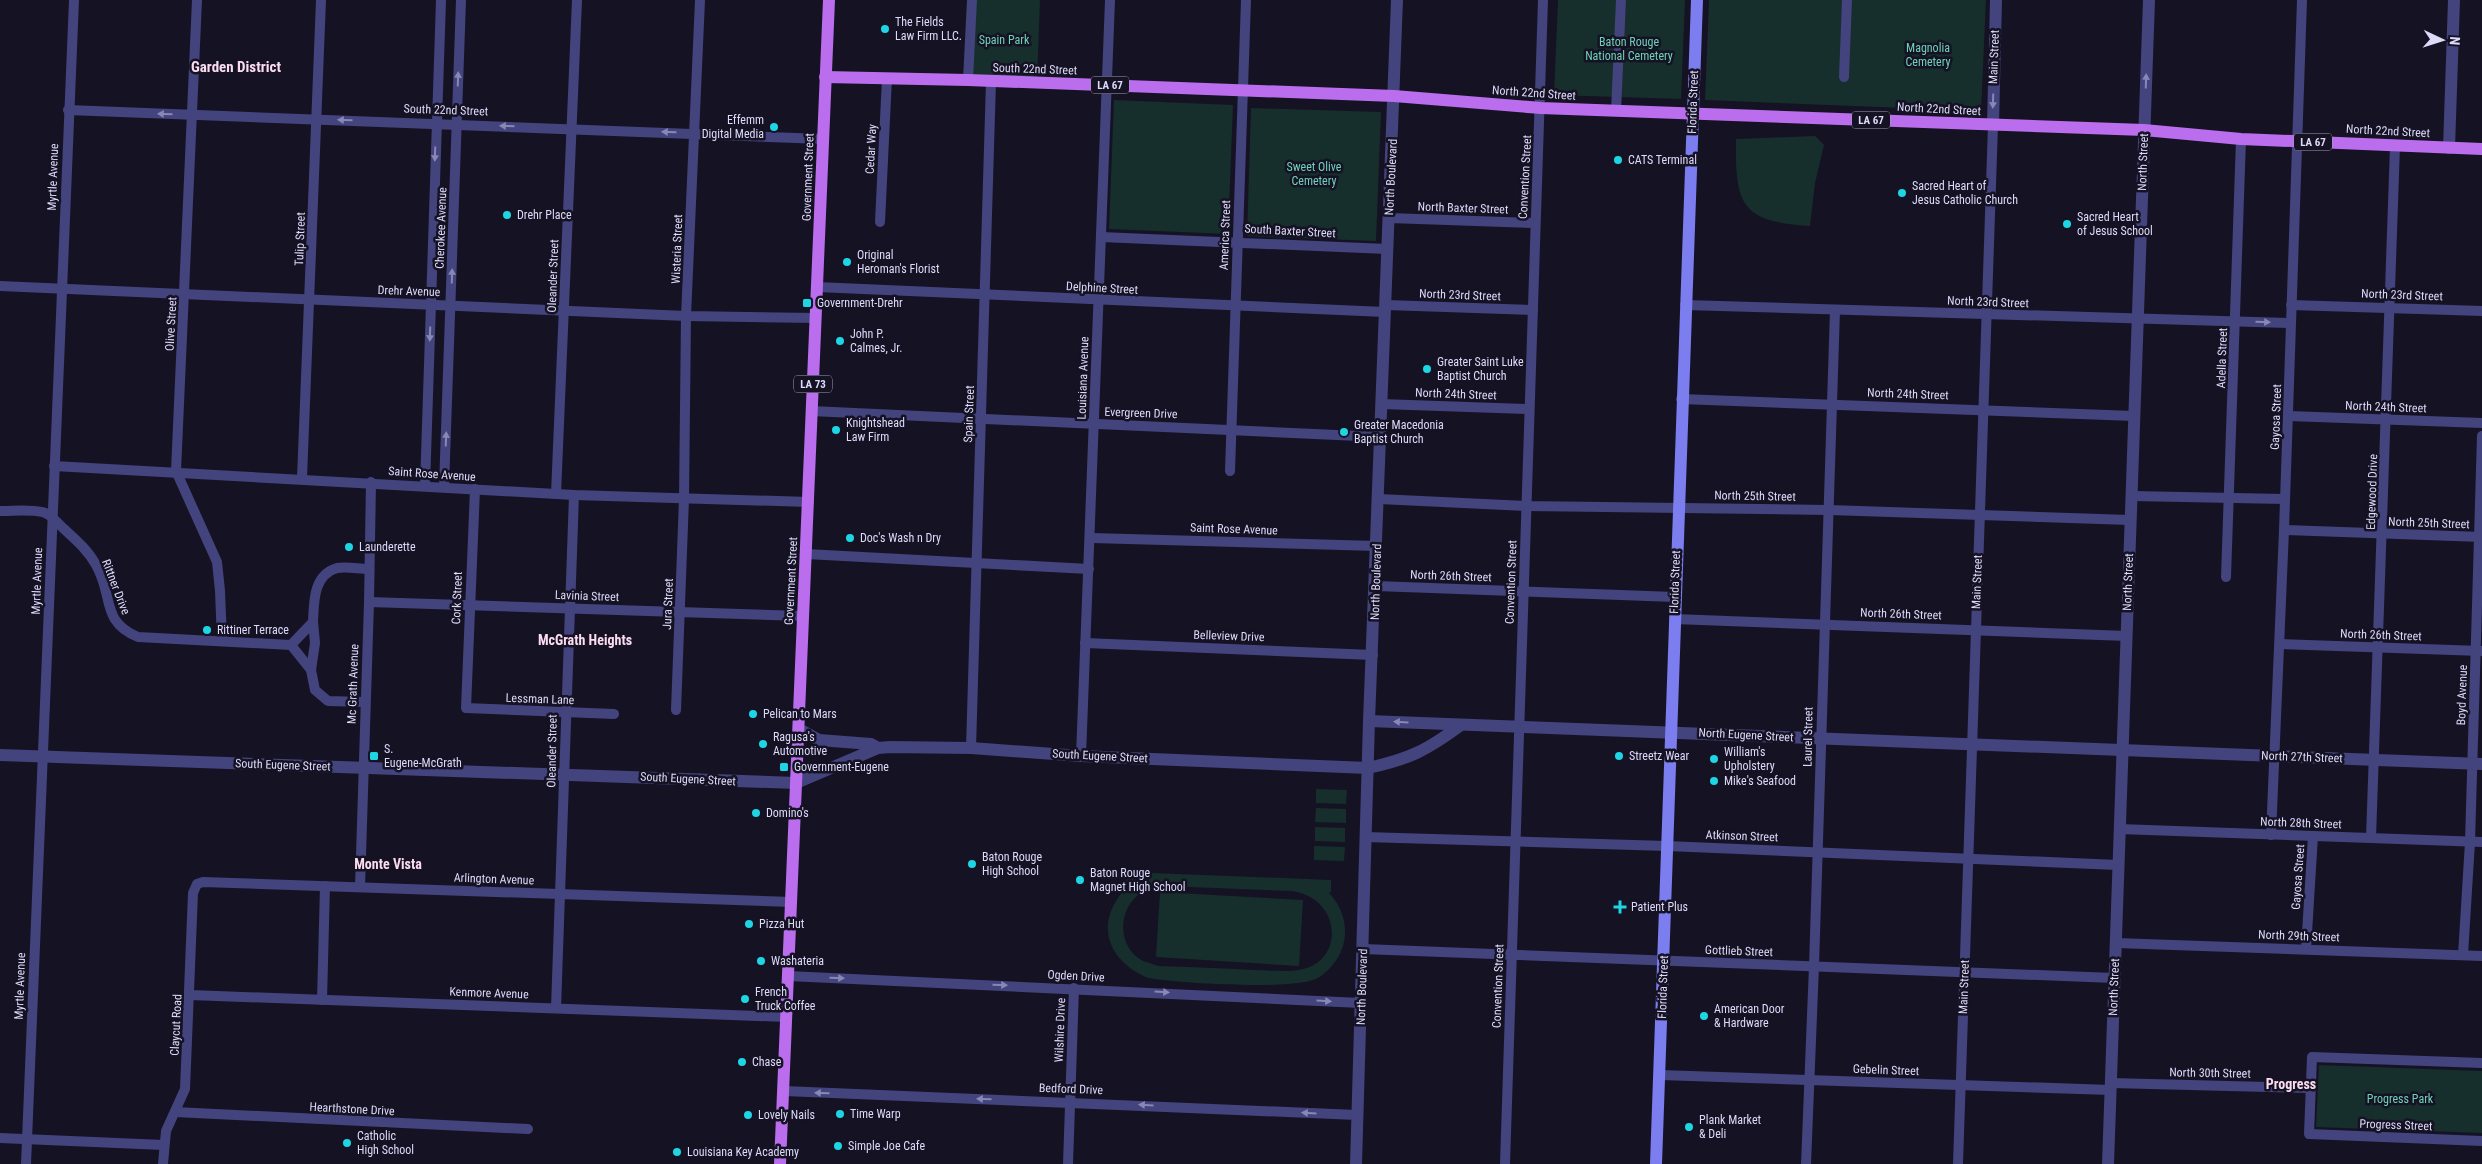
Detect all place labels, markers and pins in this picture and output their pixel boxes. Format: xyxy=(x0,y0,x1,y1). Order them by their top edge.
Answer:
place label: The Fields Law Firm LLC. xyxy=(895,15,962,43)
marker: The Fields Law Firm LLC. xyxy=(879,23,891,35)
place label: Effemm Digital Media xyxy=(702,113,764,141)
marker: Effemm Digital Media xyxy=(768,121,780,133)
place label: CATS Terminal xyxy=(1628,153,1697,167)
marker: CATS Terminal xyxy=(1612,154,1624,166)
place label: Sacred Heart of Jesus Catholic Church xyxy=(1912,179,2018,207)
marker: Sacred Heart of Jesus Catholic Church xyxy=(1896,187,1908,199)
place label: Drehr Place xyxy=(517,208,572,222)
marker: Drehr Place xyxy=(501,209,513,221)
place label: Sacred Heart of Jesus School xyxy=(2077,210,2153,238)
marker: Sacred Heart of Jesus School xyxy=(2061,218,2073,230)
place label: Original Heroman's Florist xyxy=(857,248,940,276)
marker: Original Heroman's Florist xyxy=(841,256,853,268)
place label: Government-Drehr xyxy=(817,296,903,310)
marker: Government-Drehr xyxy=(801,297,813,309)
place label: John P. Calmes, Jr. xyxy=(850,327,902,355)
marker: John P. Calmes, Jr. xyxy=(834,335,846,347)
place label: Greater Saint Luke Baptist Church xyxy=(1437,355,1524,383)
marker: Greater Saint Luke Baptist Church xyxy=(1421,363,1433,375)
place label: Knightshead Law Firm xyxy=(846,416,905,444)
place label: Greater Macedonia Baptist Church xyxy=(1354,418,1444,446)
marker: Knightshead Law Firm xyxy=(830,424,842,436)
marker: Greater Macedonia Baptist Church xyxy=(1338,426,1350,438)
place label: Doc's Wash n Dry xyxy=(860,531,941,545)
marker: Doc's Wash n Dry xyxy=(844,532,856,544)
place label: Launderette xyxy=(359,540,416,554)
marker: Launderette xyxy=(343,541,355,553)
place label: Rittiner Terrace xyxy=(217,623,289,637)
marker: Rittiner Terrace xyxy=(201,624,213,636)
place label: Pelican to Mars xyxy=(763,707,837,721)
marker: Pelican to Mars xyxy=(747,708,759,720)
place label: Ragusa's Automotive xyxy=(773,730,828,758)
marker: Ragusa's Automotive xyxy=(757,738,769,750)
place label: S. Eugene-McGrath xyxy=(384,742,462,770)
place label: William's Upholstery xyxy=(1724,745,1775,773)
place label: Streetz Wear xyxy=(1629,749,1689,763)
marker: S. Eugene-McGrath xyxy=(368,750,380,762)
marker: Streetz Wear xyxy=(1613,750,1625,762)
marker: William's Upholstery xyxy=(1708,753,1720,765)
place label: Government-Eugene xyxy=(794,760,889,774)
marker: Government-Eugene xyxy=(778,761,790,773)
place label: Mike's Seafood xyxy=(1724,774,1796,788)
marker: Mike's Seafood xyxy=(1708,775,1720,787)
place label: Domino's xyxy=(766,806,809,820)
marker: Domino's xyxy=(750,807,762,819)
place label: Baton Rouge High School xyxy=(982,850,1042,878)
marker: Baton Rouge High School xyxy=(966,858,978,870)
place label: Baton Rouge Magnet High School xyxy=(1090,866,1186,894)
marker: Baton Rouge Magnet High School xyxy=(1074,874,1086,886)
marker: Patient Plus xyxy=(1613,900,1627,914)
place label: Patient Plus xyxy=(1631,900,1688,914)
place label: Pizza Hut xyxy=(759,917,805,931)
marker: Pizza Hut xyxy=(743,918,755,930)
place label: Washateria xyxy=(771,954,824,968)
marker: Washateria xyxy=(755,955,767,967)
place label: French Truck Coffee xyxy=(755,985,816,1013)
marker: French Truck Coffee xyxy=(739,993,751,1005)
place label: American Door & Hardware xyxy=(1714,1002,1785,1030)
marker: American Door & Hardware xyxy=(1698,1010,1710,1022)
place label: Chase xyxy=(752,1055,782,1069)
marker: Chase xyxy=(736,1056,748,1068)
place label: Time Warp xyxy=(850,1107,901,1121)
place label: Lovely Nails xyxy=(758,1108,815,1122)
marker: Time Warp xyxy=(834,1108,846,1120)
marker: Lovely Nails xyxy=(742,1109,754,1121)
place label: Plank Market & Deli xyxy=(1699,1113,1762,1141)
marker: Plank Market & Deli xyxy=(1683,1121,1695,1133)
place label: Catholic High School xyxy=(357,1129,414,1157)
marker: Catholic High School xyxy=(341,1137,353,1149)
place label: Simple Joe Cafe xyxy=(848,1139,925,1153)
marker: Simple Joe Cafe xyxy=(832,1140,844,1152)
place label: Louisiana Key Academy xyxy=(687,1145,799,1159)
marker: Louisiana Key Academy xyxy=(671,1146,683,1158)

